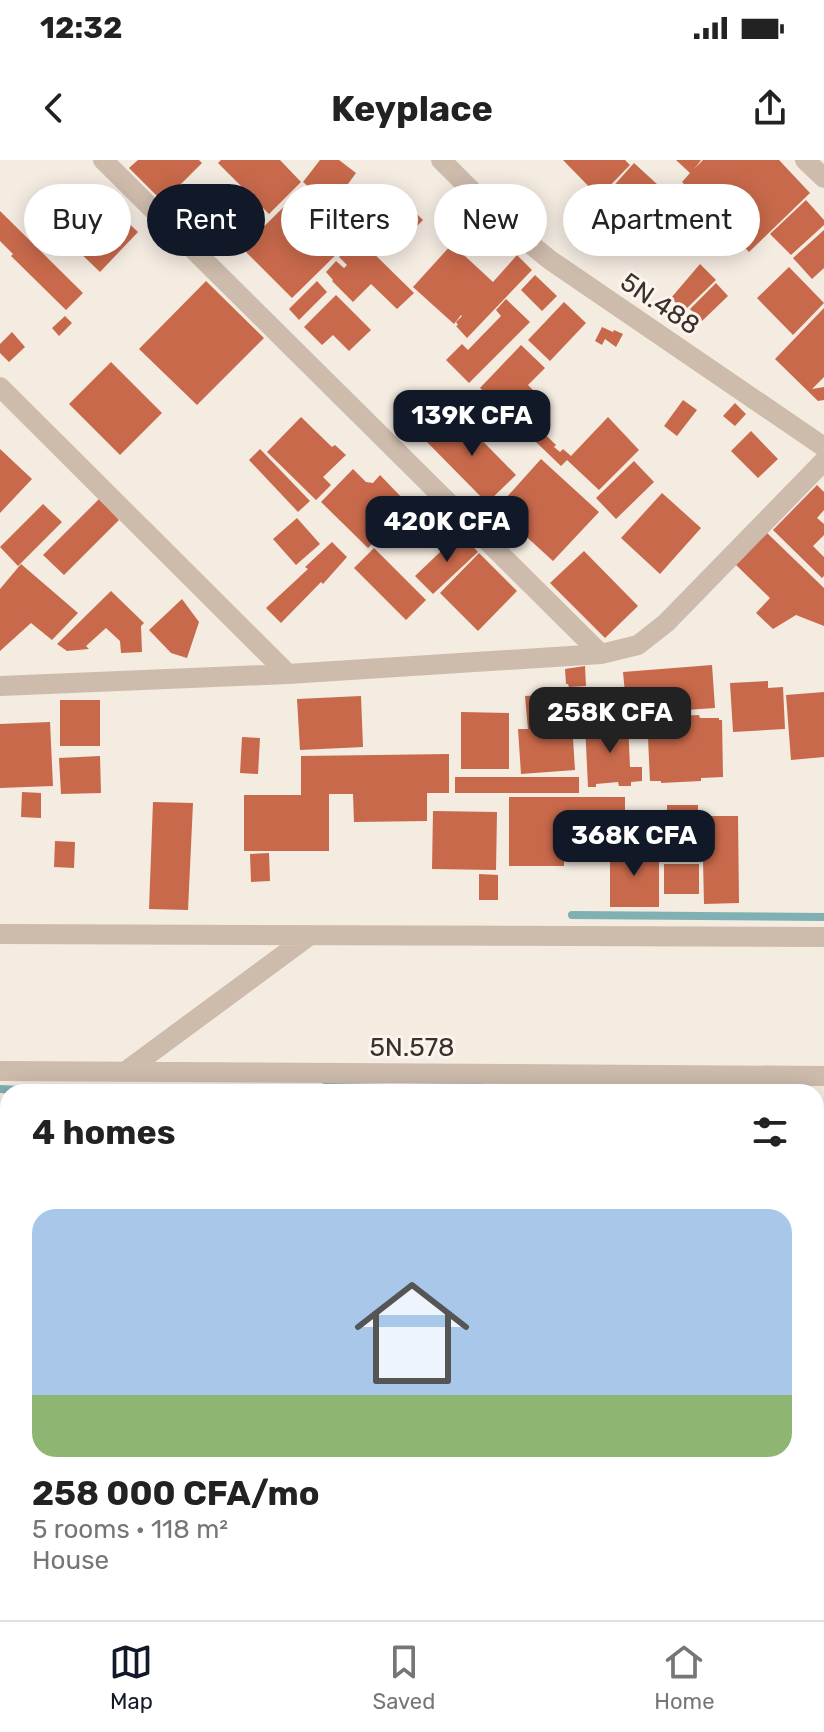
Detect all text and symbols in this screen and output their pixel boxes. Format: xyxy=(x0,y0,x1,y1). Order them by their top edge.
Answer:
text: 12:32 xyxy=(40,10,122,46)
icon: back xyxy=(32,86,76,130)
icon: share xyxy=(748,86,792,130)
text: Keyplace xyxy=(331,87,493,130)
chip: Buy xyxy=(24,184,131,256)
chip: Rent xyxy=(147,184,265,256)
chip: Filters xyxy=(281,184,418,256)
chip: New xyxy=(434,184,547,256)
chip: Apartment xyxy=(563,184,760,256)
street label: 5N.488 xyxy=(615,266,705,342)
pin: 139K CFA xyxy=(389,390,555,458)
text: 139K CFA xyxy=(411,400,533,431)
pin: 420K CFA xyxy=(364,496,530,564)
text: 420K CFA xyxy=(384,506,510,537)
pin: 258K CFA xyxy=(527,687,693,755)
text: 258K CFA xyxy=(547,697,673,728)
pin: 368K CFA xyxy=(551,810,717,878)
text: 368K CFA xyxy=(571,820,697,851)
street label: 5N.578 xyxy=(369,1032,455,1063)
icon: filters xyxy=(748,1110,792,1154)
text: 4 homes xyxy=(32,1112,175,1153)
icon: home xyxy=(340,1261,484,1405)
text: 258 000 CFA/mo xyxy=(32,1473,319,1514)
text: 5 rooms · 118 m² xyxy=(32,1514,228,1545)
text: House xyxy=(32,1545,109,1576)
tab: Map xyxy=(109,1640,153,1715)
tab: Saved xyxy=(372,1640,435,1715)
tab: Home xyxy=(654,1640,714,1715)

